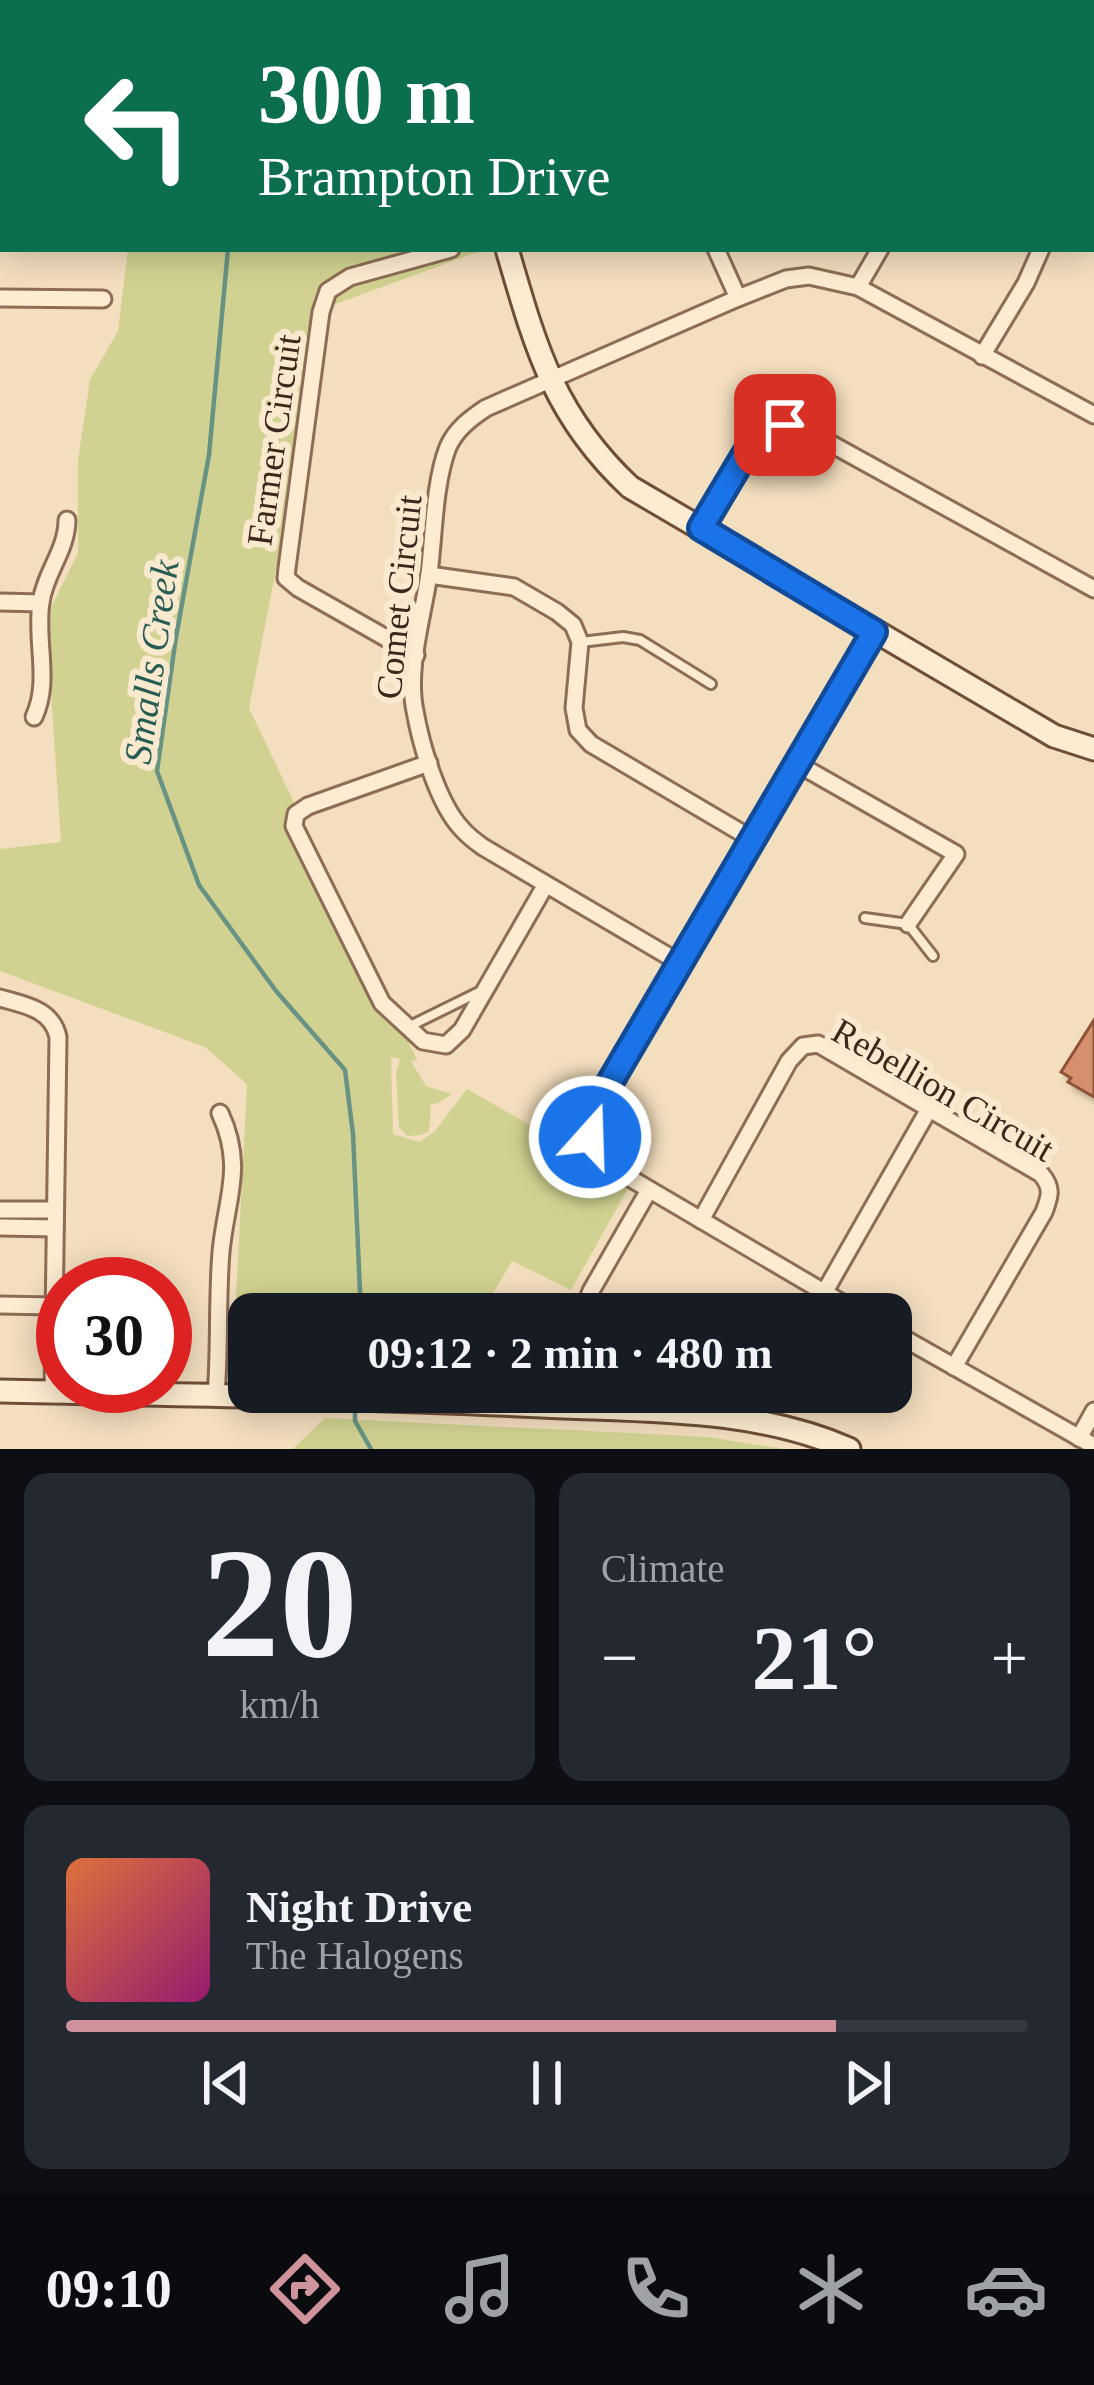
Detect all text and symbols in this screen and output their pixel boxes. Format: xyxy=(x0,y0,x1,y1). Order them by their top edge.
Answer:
icon: left xyxy=(60,48,216,204)
text: 300 m xyxy=(258,48,475,141)
text: Brampton Drive xyxy=(258,147,610,207)
street label: Farmer Circuit xyxy=(239,332,309,548)
pin xyxy=(734,374,836,476)
icon: arrive xyxy=(752,392,818,458)
street label: Comet Circuit xyxy=(368,493,430,701)
water label: Smalls Creek xyxy=(115,557,187,767)
street label: Rebellion Circuit xyxy=(825,1010,1061,1170)
position arrow xyxy=(527,1074,653,1200)
speed limit sign: 30 xyxy=(36,1257,192,1413)
text: 09:12 · 2 min · 480 m xyxy=(368,1328,773,1378)
text: 20 xyxy=(202,1517,358,1690)
text: Climate xyxy=(601,1547,724,1590)
text: 21° xyxy=(752,1609,878,1708)
text: − xyxy=(601,1621,638,1694)
text: + xyxy=(991,1621,1028,1694)
text: km/h xyxy=(239,1683,320,1726)
text: Night Drive xyxy=(246,1882,472,1932)
text: The Halogens xyxy=(246,1934,464,1977)
icon: previous xyxy=(193,2050,259,2116)
icon: pause xyxy=(514,2050,580,2116)
icon: next xyxy=(835,2050,901,2116)
icon: directions xyxy=(263,2247,347,2331)
icon: music xyxy=(438,2247,522,2331)
icon: phone xyxy=(614,2247,698,2331)
icon: climate xyxy=(789,2247,873,2331)
icon: car xyxy=(964,2247,1048,2331)
text: 09:10 xyxy=(46,2259,172,2319)

